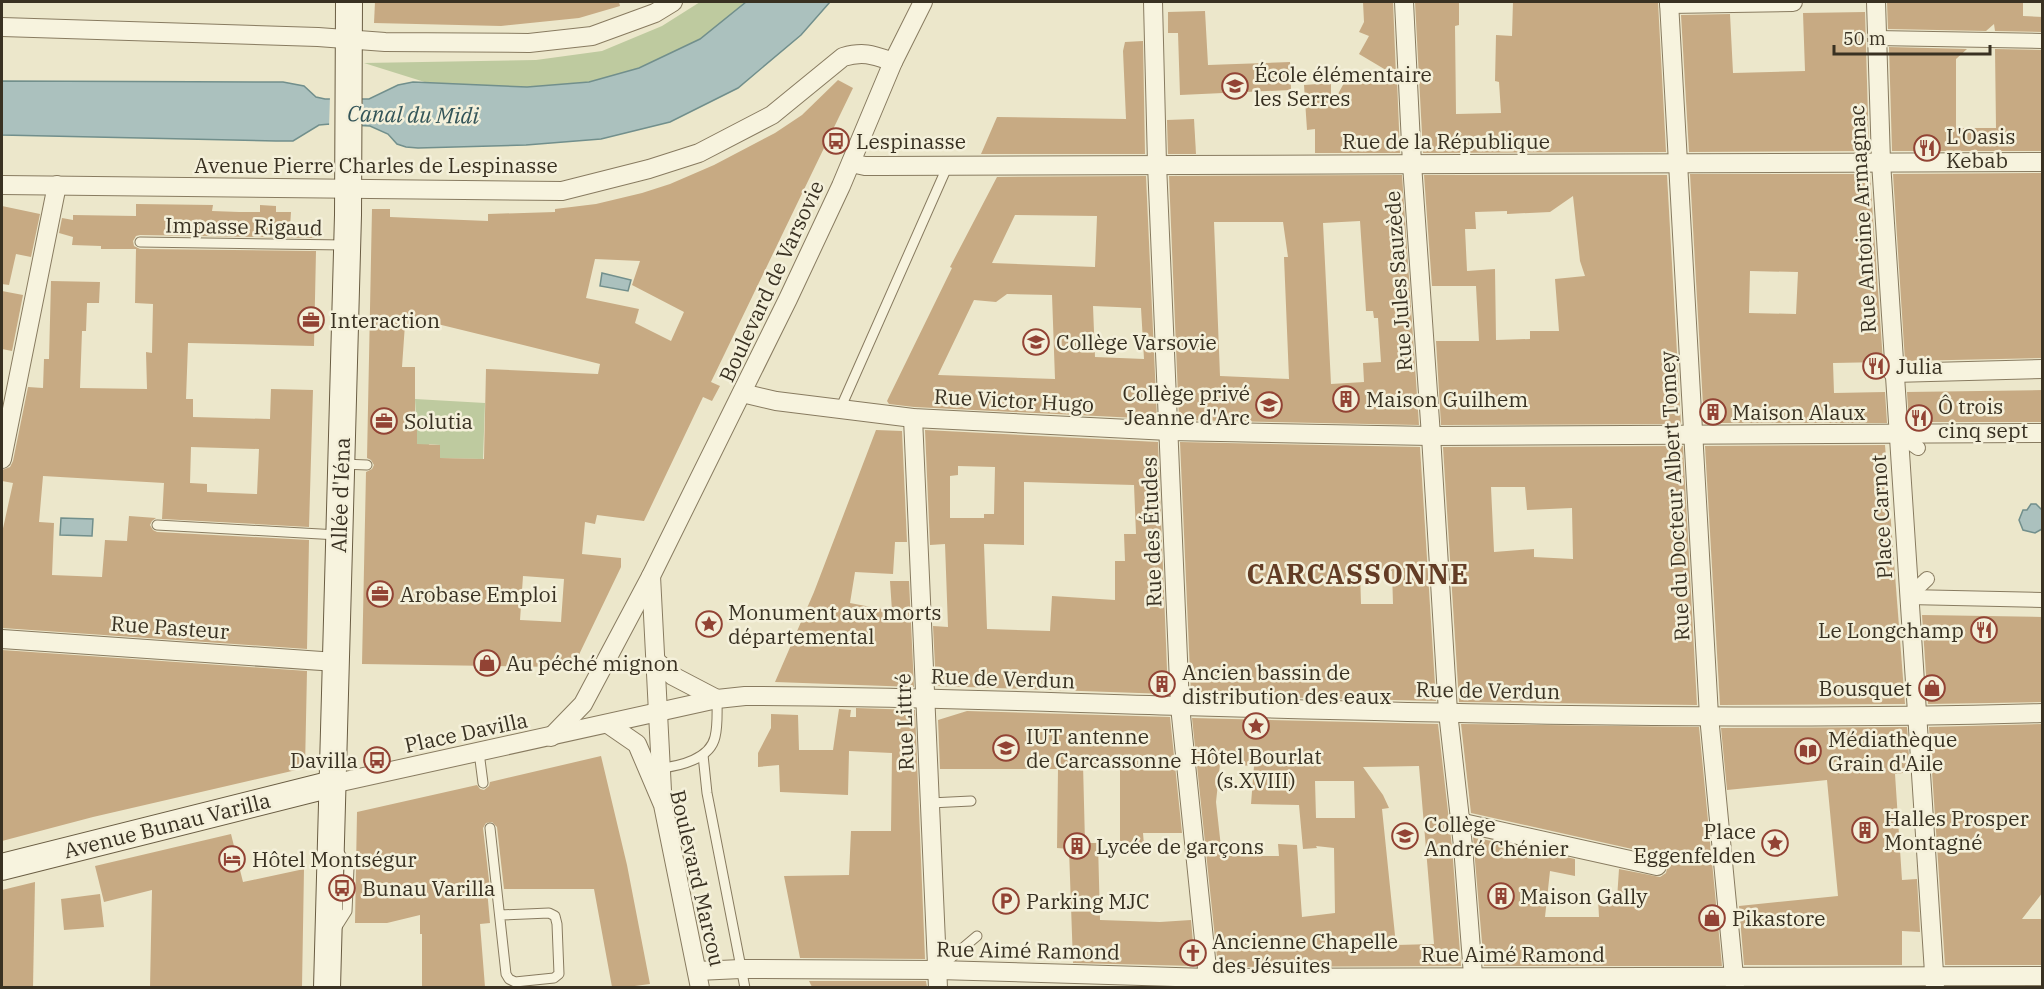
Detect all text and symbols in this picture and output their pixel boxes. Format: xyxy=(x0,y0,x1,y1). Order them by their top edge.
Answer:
scale bar xyxy=(1834,18,1990,56)
text: 50 m xyxy=(1843,27,1886,50)
place label: École élémentaire les Serres xyxy=(1254,60,1432,112)
school or university icon: École élémentaire les Serres xyxy=(1220,71,1250,101)
water label: Canal du Midi xyxy=(347,98,480,130)
street label: Rue Antoine Armagnac xyxy=(1842,104,1882,334)
place label: L'Oasis Kebab xyxy=(1946,122,2015,174)
bus stop icon: Lespinasse xyxy=(821,126,851,156)
place label: Lespinasse xyxy=(856,127,966,155)
street label: Rue de la République xyxy=(1342,127,1550,155)
restaurant icon: L'Oasis Kebab xyxy=(1912,133,1942,163)
street label: Avenue Pierre Charles de Lespinasse xyxy=(194,151,558,179)
street label: Boulevard de Varsovie xyxy=(712,176,830,386)
street label: Rue Jules Sauzède xyxy=(1378,190,1418,372)
street label: Impasse Rigaud xyxy=(165,211,323,241)
office icon: Interaction xyxy=(296,305,326,335)
place label: Interaction xyxy=(330,306,440,334)
school or university icon: Collège Varsovie xyxy=(1021,327,1051,357)
place label: Collège Varsovie xyxy=(1056,328,1217,356)
street label: Rue du Docteur Albert Tomey xyxy=(1652,349,1696,642)
restaurant icon: Julia xyxy=(1861,351,1891,381)
place label: Julia xyxy=(1896,352,1943,380)
place label: Collège privé Jeanne d'Arc xyxy=(1122,379,1250,431)
street label: Rue Victor Hugo xyxy=(933,382,1095,418)
building icon: Maison Guilhem xyxy=(1331,384,1361,414)
place label: Maison Guilhem xyxy=(1366,385,1528,413)
school or university icon: Collège privé Jeanne d'Arc xyxy=(1254,390,1284,420)
place label: Ô trois cinq sept xyxy=(1938,392,2028,444)
building icon: Maison Alaux xyxy=(1698,397,1728,427)
place label: Maison Alaux xyxy=(1732,398,1866,426)
restaurant icon: Ô trois cinq sept xyxy=(1904,403,1934,433)
office icon: Solutia xyxy=(369,406,399,436)
place label: Solutia xyxy=(404,407,473,435)
street label: Allée d'Iéna xyxy=(324,437,356,553)
street label: Place Carnot xyxy=(1864,454,1898,580)
street label: Rue des Études xyxy=(1134,456,1168,608)
district label: CARCASSONNE xyxy=(1246,556,1470,591)
office icon: Arobase Emploi xyxy=(365,579,395,609)
place label: Arobase Emploi xyxy=(400,580,557,608)
place label: Monument aux morts départemental xyxy=(728,598,942,650)
street label: Rue Pasteur xyxy=(110,609,231,645)
place icon: Monument aux morts départemental xyxy=(694,609,724,639)
restaurant icon: Le Longchamp xyxy=(1969,615,1999,645)
place label: Le Longchamp xyxy=(1818,616,1964,644)
shop icon: Au péché mignon xyxy=(472,648,502,678)
place label: Au péché mignon xyxy=(506,649,679,677)
place label: Ancien bassin de distribution des eaux xyxy=(1182,658,1392,710)
street label: Rue de Verdun xyxy=(930,661,1076,695)
building icon: Ancien bassin de distribution des eaux xyxy=(1147,669,1177,699)
street label: Rue Littré xyxy=(888,673,920,771)
shop icon: Bousquet xyxy=(1917,673,1947,703)
place label: Bousquet xyxy=(1819,674,1912,702)
street label: Rue de Verdun xyxy=(1415,675,1561,705)
street label: Place Davilla xyxy=(402,705,530,759)
place icon: Hôtel Bourlat (s.XVIII) xyxy=(1241,711,1271,741)
place label: IUT antenne de Carcassonne xyxy=(1026,722,1182,774)
place label: Médiathèque Grain d'Aile xyxy=(1828,725,1957,777)
school or university icon: IUT antenne de Carcassonne xyxy=(991,733,1021,763)
library icon: Médiathèque Grain d'Aile xyxy=(1793,736,1823,766)
place label: Hôtel Bourlat (s.XVIII) xyxy=(1190,742,1322,794)
bus stop icon: Davilla xyxy=(362,745,392,775)
place label: Davilla xyxy=(290,746,358,774)
street label: Avenue Bunau Varilla xyxy=(61,786,273,864)
street label: Boulevard Marcou xyxy=(664,787,732,969)
place label: Halles Prosper Montagné xyxy=(1884,804,2030,856)
place label: Collège André Chénier xyxy=(1424,810,1569,862)
building icon: Halles Prosper Montagné xyxy=(1850,815,1880,845)
place label: Place Eggenfelden xyxy=(1633,817,1756,869)
school or university icon: Collège André Chénier xyxy=(1390,821,1420,851)
place icon: Place Eggenfelden xyxy=(1760,828,1790,858)
building icon: Lycée de garçons xyxy=(1062,831,1092,861)
place label: Lycée de garçons xyxy=(1096,832,1264,860)
hotel icon: Hôtel Montségur xyxy=(217,844,247,874)
place label: Hôtel Montségur xyxy=(252,845,417,873)
bus stop icon: Bunau Varilla xyxy=(327,873,357,903)
place label: Bunau Varilla xyxy=(362,874,496,902)
building icon: Maison Gally xyxy=(1486,881,1516,911)
place label: Maison Gally xyxy=(1520,882,1648,910)
parking icon: Parking MJC xyxy=(991,886,1021,916)
place label: Parking MJC xyxy=(1026,887,1150,915)
shop icon: Pikastore xyxy=(1697,903,1727,933)
place label: Pikastore xyxy=(1732,904,1825,932)
place label: Ancienne Chapelle des Jésuites xyxy=(1212,927,1398,979)
street label: Rue Aimé Ramond xyxy=(936,934,1120,966)
church icon: Ancienne Chapelle des Jésuites xyxy=(1178,938,1208,968)
street label: Rue Aimé Ramond xyxy=(1421,940,1605,968)

